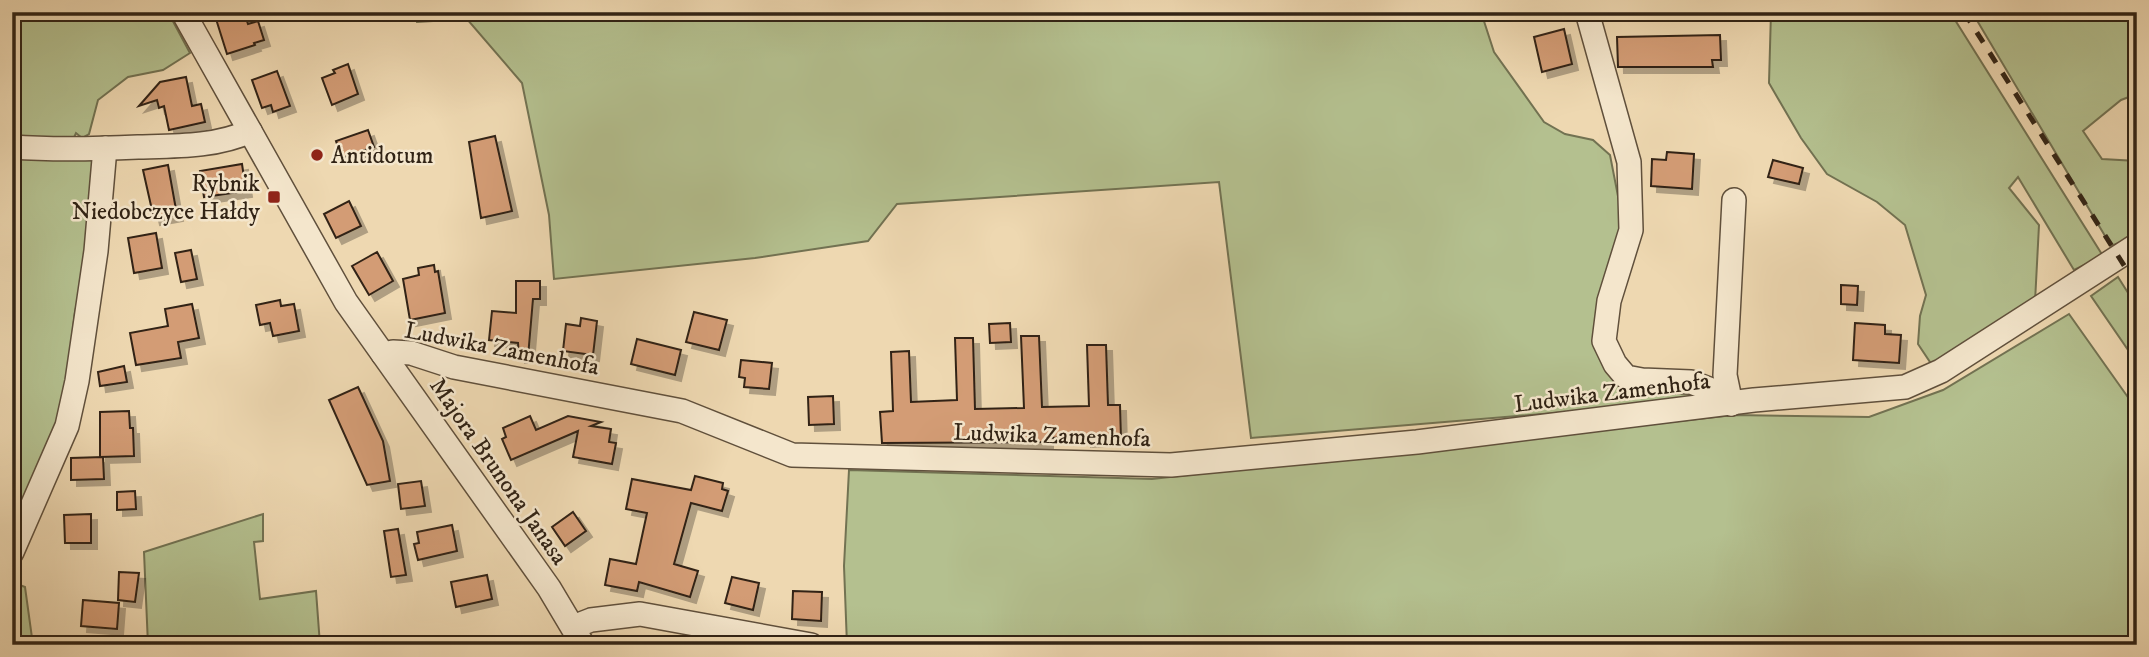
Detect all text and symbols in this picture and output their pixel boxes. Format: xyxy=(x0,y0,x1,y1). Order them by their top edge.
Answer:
place label: Antidotum xyxy=(331,141,434,171)
marker: Antidotum xyxy=(309,147,325,163)
place label: Rybnik Niedobczyce Hałdy xyxy=(72,169,261,227)
marker: Rybnik Niedobczyce Hałdy xyxy=(266,189,282,205)
street label: Ludwika Zamenhofa xyxy=(402,315,602,383)
street label: Ludwika Zamenhofa xyxy=(1512,366,1713,420)
street label: Majora Brunona Janasa xyxy=(422,372,574,572)
street label: Ludwika Zamenhofa xyxy=(953,418,1152,454)

